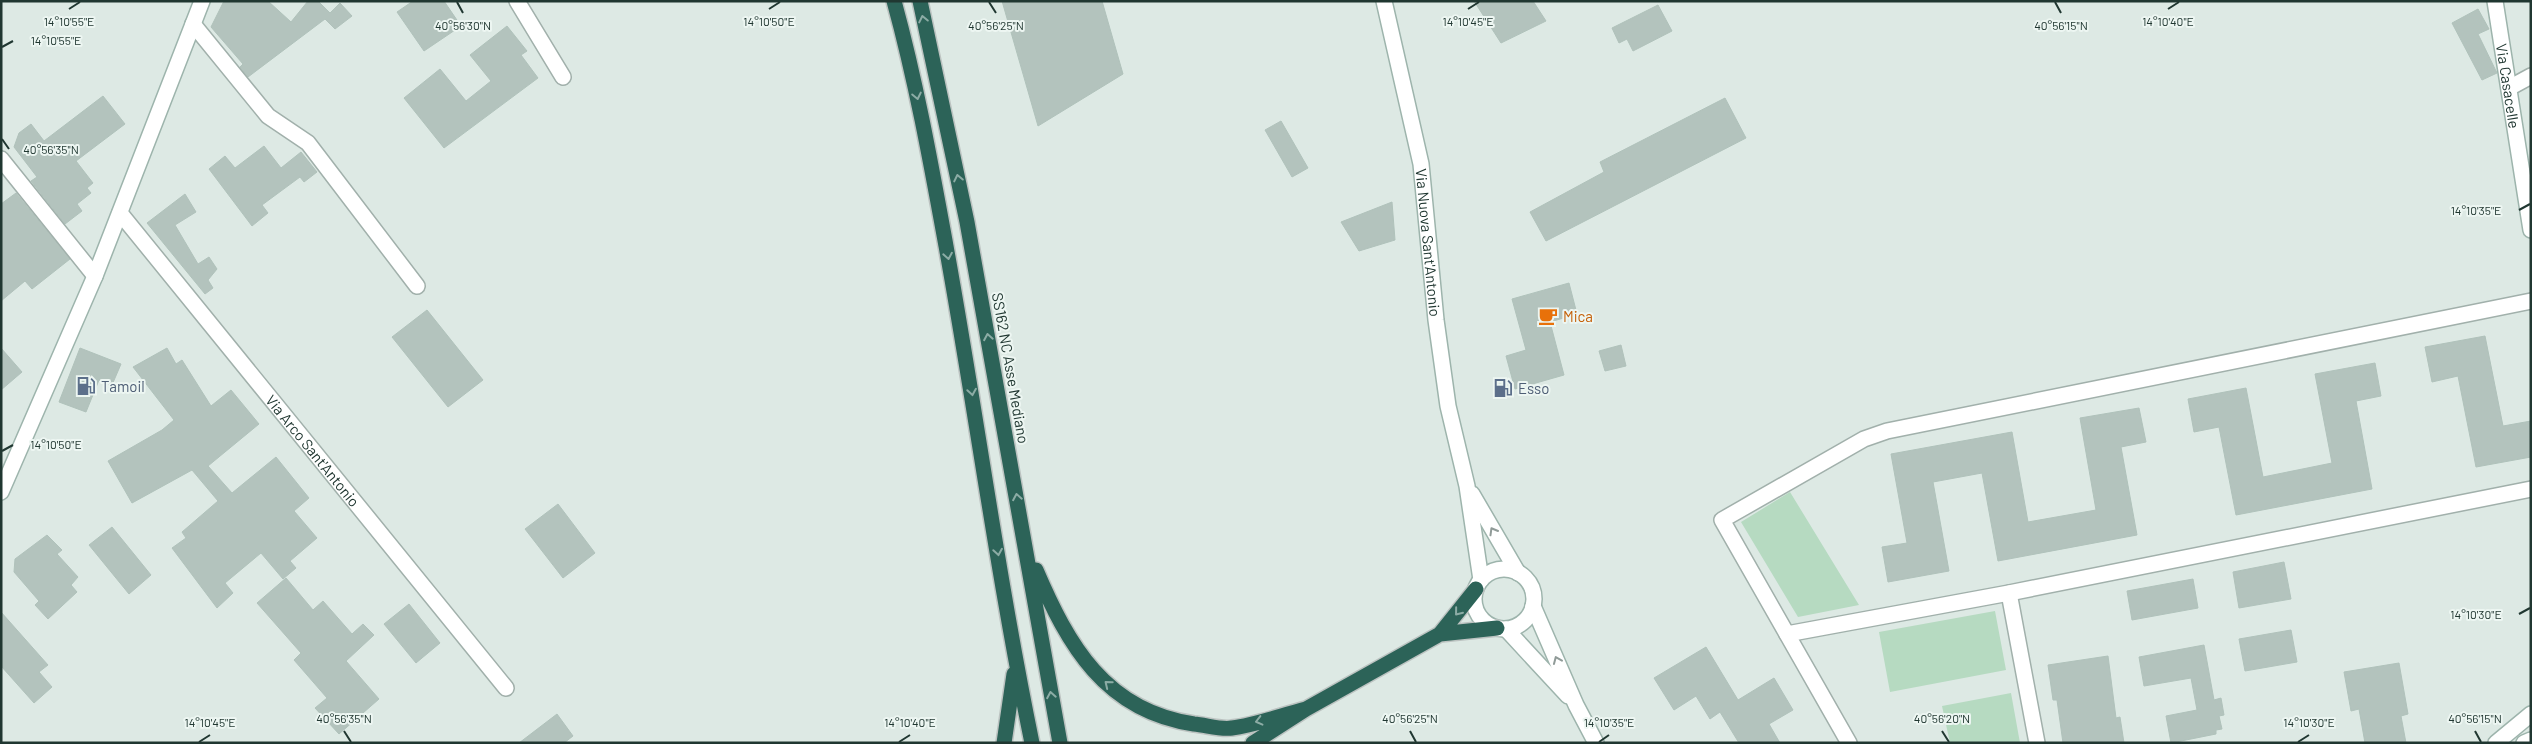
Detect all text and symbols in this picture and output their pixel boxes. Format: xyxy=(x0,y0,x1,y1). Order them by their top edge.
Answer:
text: 14°10'55"E xyxy=(44,14,94,28)
text: 14°10'50"E xyxy=(743,14,795,28)
one-way arrow xyxy=(919,14,929,23)
text: 14°10'45"E xyxy=(1442,14,1494,28)
text: 14°10'40"E xyxy=(2142,14,2194,28)
text: 40°56'30"N xyxy=(435,18,491,32)
text: 40°56'25"N xyxy=(968,18,1024,32)
text: 40°56'15"N xyxy=(2034,18,2088,32)
text: 14°10'55"E xyxy=(31,33,81,47)
street label: Via Casacelle xyxy=(2493,42,2524,130)
one-way arrow xyxy=(911,92,921,101)
text: 40°56'35"N xyxy=(23,142,79,156)
street label: Via Nuova Sant'Antonio xyxy=(1412,168,1445,317)
one-way arrow xyxy=(953,173,963,182)
text: 14°10'35"E xyxy=(2451,203,2501,217)
one-way arrow xyxy=(942,251,952,260)
street label: SS162 NC Asse Mediano xyxy=(989,291,1033,445)
cafe icon: Mica xyxy=(1537,305,1559,327)
place label: Mica xyxy=(1563,307,1593,325)
one-way arrow xyxy=(983,333,993,342)
fuel station icon: Tamoil xyxy=(75,375,97,397)
place label: Tamoil xyxy=(101,377,145,395)
fuel station icon: Esso xyxy=(1492,377,1514,399)
place label: Esso xyxy=(1518,379,1549,397)
one-way arrow xyxy=(966,388,976,396)
street label: Via Arco Sant'Antonio xyxy=(262,391,364,510)
text: 14°10'50"E xyxy=(30,437,82,451)
one-way arrow xyxy=(1012,493,1022,502)
one-way arrow xyxy=(1490,528,1500,537)
one-way arrow xyxy=(992,548,1002,557)
one-way arrow xyxy=(1455,606,1463,615)
text: 14°10'30"E xyxy=(2450,607,2502,621)
one-way arrow xyxy=(1552,656,1563,665)
one-way arrow xyxy=(1105,682,1114,690)
one-way arrow xyxy=(1047,690,1057,699)
text: 40°56'35"N xyxy=(316,711,372,725)
text: 40°56'25"N xyxy=(1382,711,1438,725)
text: 40°56'20"N xyxy=(1914,711,1970,725)
text: 40°56'15"N xyxy=(2448,711,2502,725)
text: 14°10'45"E xyxy=(184,715,236,729)
text: 14°10'40"E xyxy=(884,715,936,729)
one-way arrow xyxy=(1255,715,1264,726)
text: 14°10'35"E xyxy=(1584,715,1634,729)
text: 14°10'30"E xyxy=(2283,715,2335,729)

